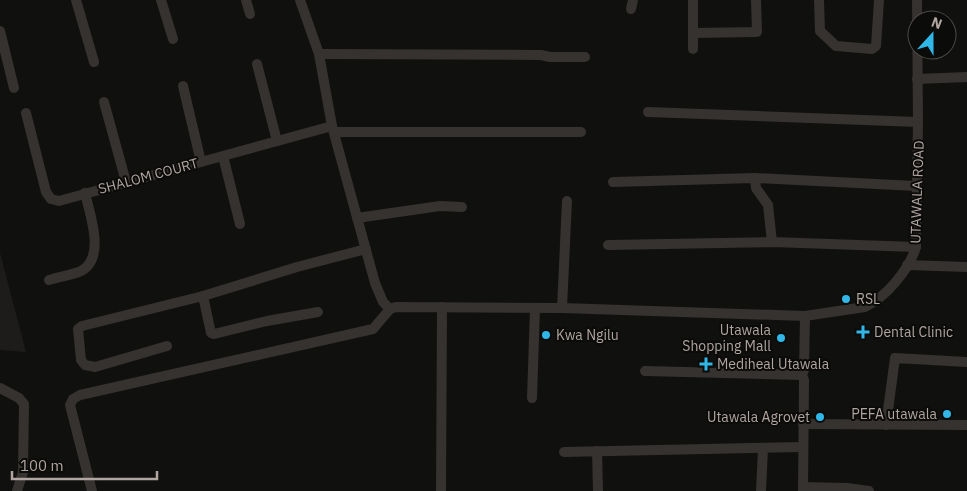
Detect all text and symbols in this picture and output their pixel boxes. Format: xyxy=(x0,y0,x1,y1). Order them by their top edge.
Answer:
north arrow xyxy=(907,10,957,60)
text: N xyxy=(929,13,945,33)
street label: UTAWALA ROAD xyxy=(906,140,928,244)
street label: SHALOM COURT xyxy=(96,154,200,198)
place label: RSL xyxy=(856,290,880,308)
marker: RSL xyxy=(840,293,852,305)
place label: Utawala Shopping Mall xyxy=(682,321,772,355)
place label: Dental Clinic xyxy=(874,323,953,341)
marker: Dental Clinic xyxy=(856,325,870,339)
place label: Kwa Ngilu xyxy=(556,326,619,344)
marker: Kwa Ngilu xyxy=(540,329,552,341)
marker: Utawala Shopping Mall xyxy=(775,332,787,344)
place label: Mediheal Utawala xyxy=(717,355,830,373)
marker: Mediheal Utawala xyxy=(699,357,713,371)
place label: PEFA utawala xyxy=(851,405,938,423)
place label: Utawala Agrovet xyxy=(707,408,810,426)
marker: PEFA utawala xyxy=(941,408,953,420)
marker: Utawala Agrovet xyxy=(814,411,826,423)
scale bar xyxy=(12,448,158,480)
text: 100 m xyxy=(20,456,64,475)

